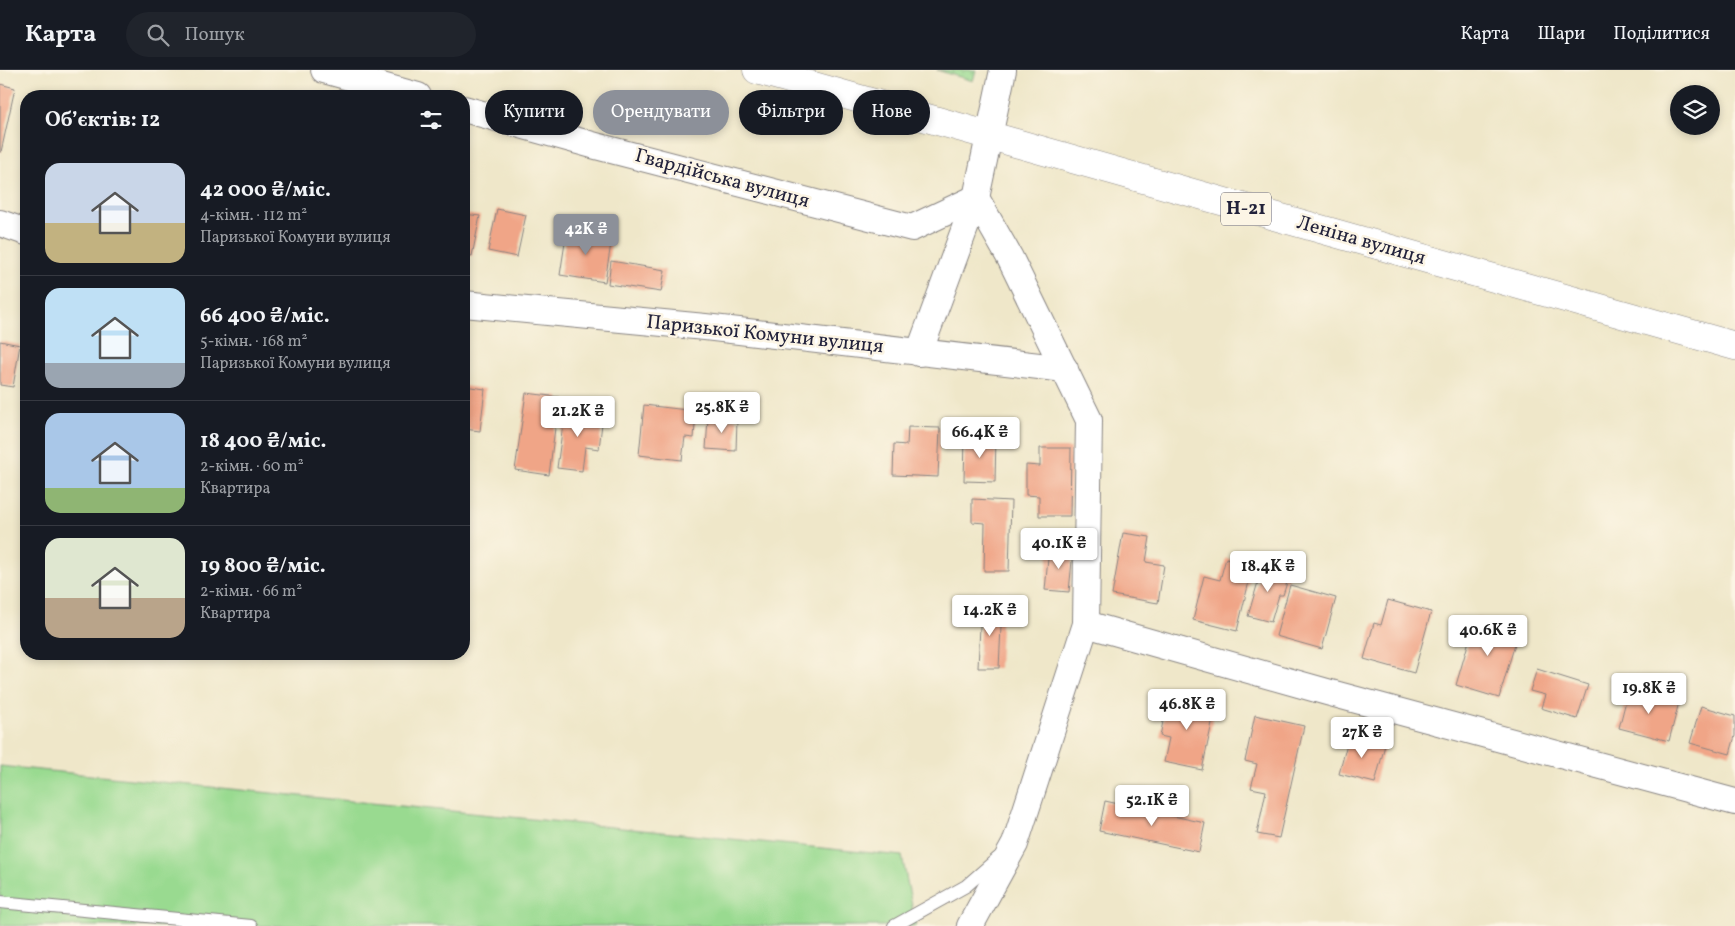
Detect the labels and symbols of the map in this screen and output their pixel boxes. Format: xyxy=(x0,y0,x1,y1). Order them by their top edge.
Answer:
street label: Гвардійська вулиця xyxy=(632,142,812,216)
road number: Н-21 xyxy=(1221,192,1271,226)
street label: Леніна вулиця xyxy=(1293,209,1429,273)
pin: 42K ₴ xyxy=(551,214,621,256)
street label: Паризької Комуни вулиця xyxy=(645,309,885,361)
pin: 25.8K ₴ xyxy=(676,392,768,434)
pin: 21.2K ₴ xyxy=(532,396,624,438)
pin: 66.4K ₴ xyxy=(934,416,1026,459)
pin: 40.1K ₴ xyxy=(1013,528,1105,570)
pin: 18.4K ₴ xyxy=(1222,550,1314,593)
pin: 14.2K ₴ xyxy=(944,594,1036,637)
pin: 40.6K ₴ xyxy=(1442,614,1534,657)
pin: 19.8K ₴ xyxy=(1603,672,1695,715)
pin: 46.8K ₴ xyxy=(1141,688,1233,731)
pin: 27K ₴ xyxy=(1327,716,1397,759)
pin: 52.1K ₴ xyxy=(1106,784,1198,827)

